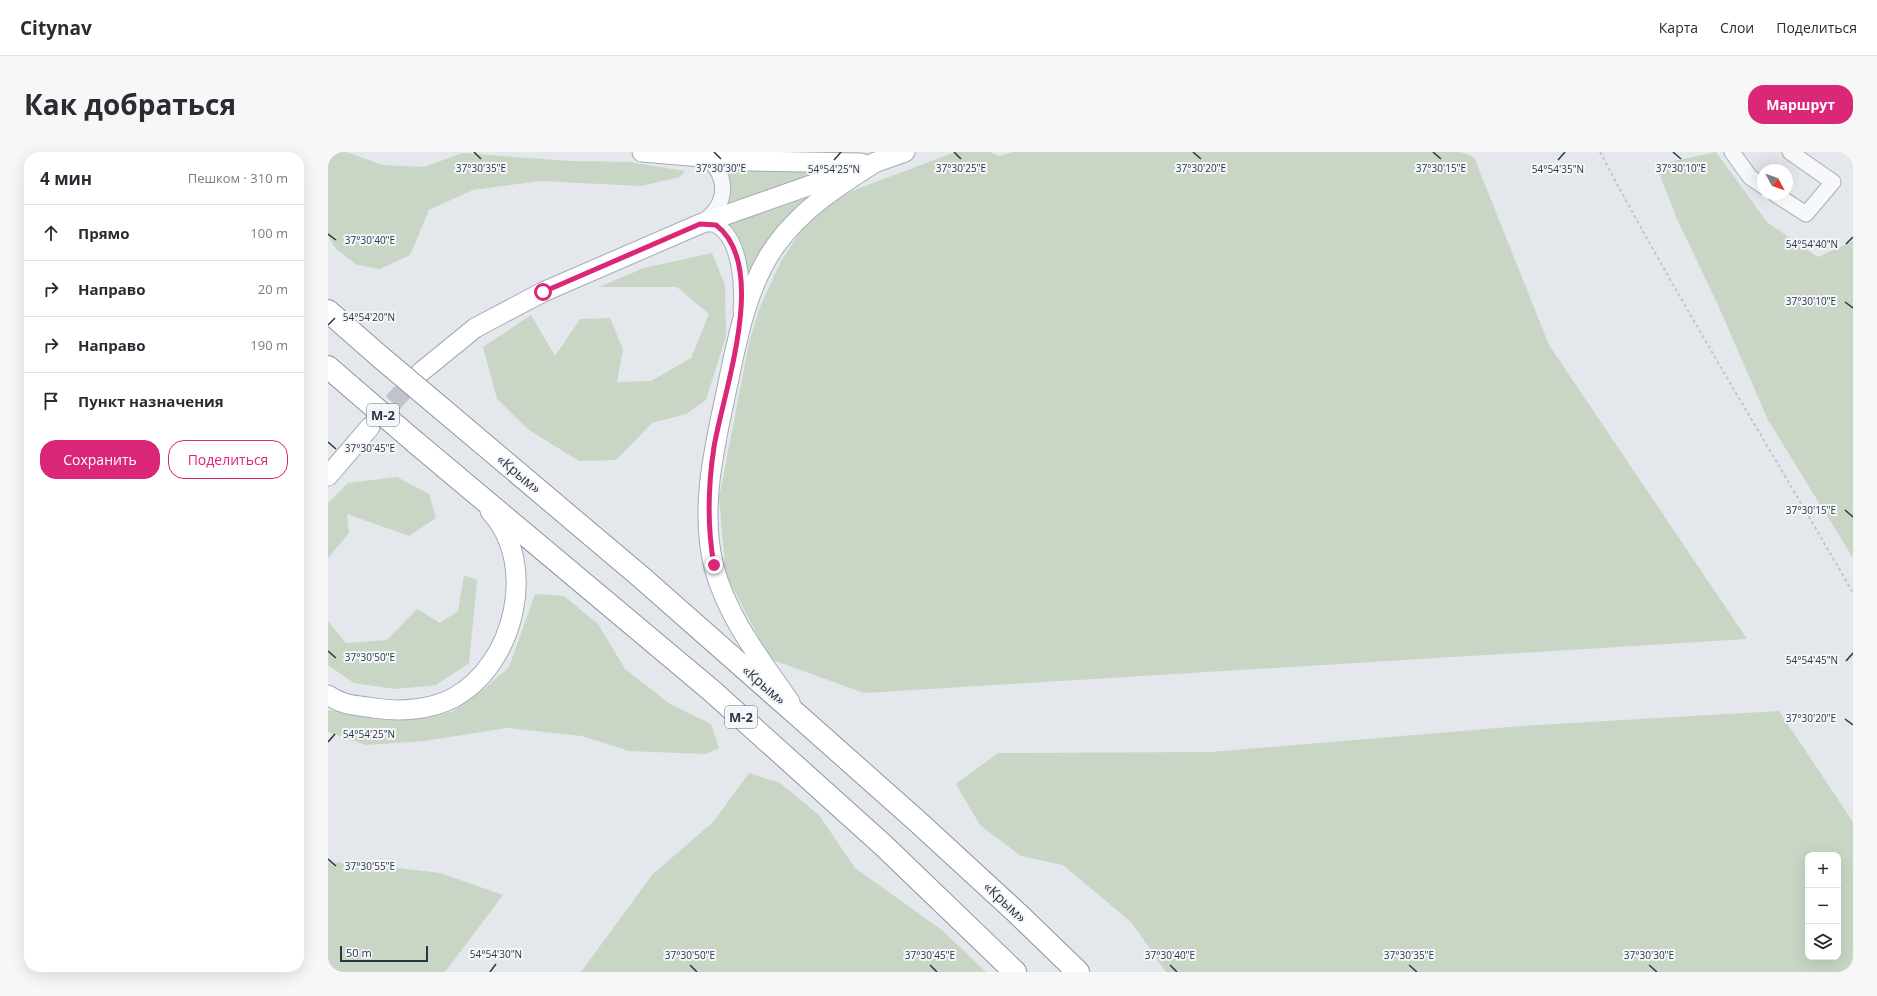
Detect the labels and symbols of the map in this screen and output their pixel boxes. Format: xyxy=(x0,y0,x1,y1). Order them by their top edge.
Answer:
text: 37°30'35"E xyxy=(456,161,506,175)
text: 37°30'30"E xyxy=(696,161,746,175)
text: 37°30'25"E xyxy=(936,161,986,175)
text: 37°30'20"E xyxy=(1176,161,1226,175)
text: 37°30'15"E xyxy=(1416,161,1466,175)
text: 37°30'10"E xyxy=(1656,161,1706,175)
text: 54°54'25"N xyxy=(808,162,860,176)
text: 54°54'35"N xyxy=(1532,162,1584,176)
north arrow xyxy=(1757,164,1793,200)
text: 37°30'40"E xyxy=(345,233,395,247)
text: 54°54'40"N xyxy=(1786,237,1838,251)
route start xyxy=(534,283,552,301)
text: 37°30'10"E xyxy=(1786,294,1836,308)
text: 54°54'20"N xyxy=(343,310,395,324)
road number: М-2 xyxy=(367,404,399,426)
text: 37°30'45"E xyxy=(345,441,395,455)
street label: «Крым» xyxy=(493,450,545,498)
text: 37°30'15"E xyxy=(1786,503,1836,517)
route end xyxy=(705,556,723,574)
text: 37°30'50"E xyxy=(345,650,395,664)
text: 54°54'45"N xyxy=(1786,653,1838,667)
street label: «Крым» xyxy=(738,660,790,709)
road number: М-2 xyxy=(725,706,757,728)
text: 37°30'20"E xyxy=(1786,711,1836,725)
text: 54°54'25"N xyxy=(343,727,395,741)
text: 37°30'55"E xyxy=(345,859,395,873)
street label: «Крым» xyxy=(980,877,1031,926)
scale bar xyxy=(340,944,428,963)
text: 54°54'30"N xyxy=(470,947,522,961)
text: 37°30'50"E xyxy=(665,948,715,962)
text: 37°30'45"E xyxy=(905,948,955,962)
text: 37°30'40"E xyxy=(1145,948,1195,962)
text: 37°30'35"E xyxy=(1384,948,1434,962)
text: 37°30'30"E xyxy=(1624,948,1674,962)

